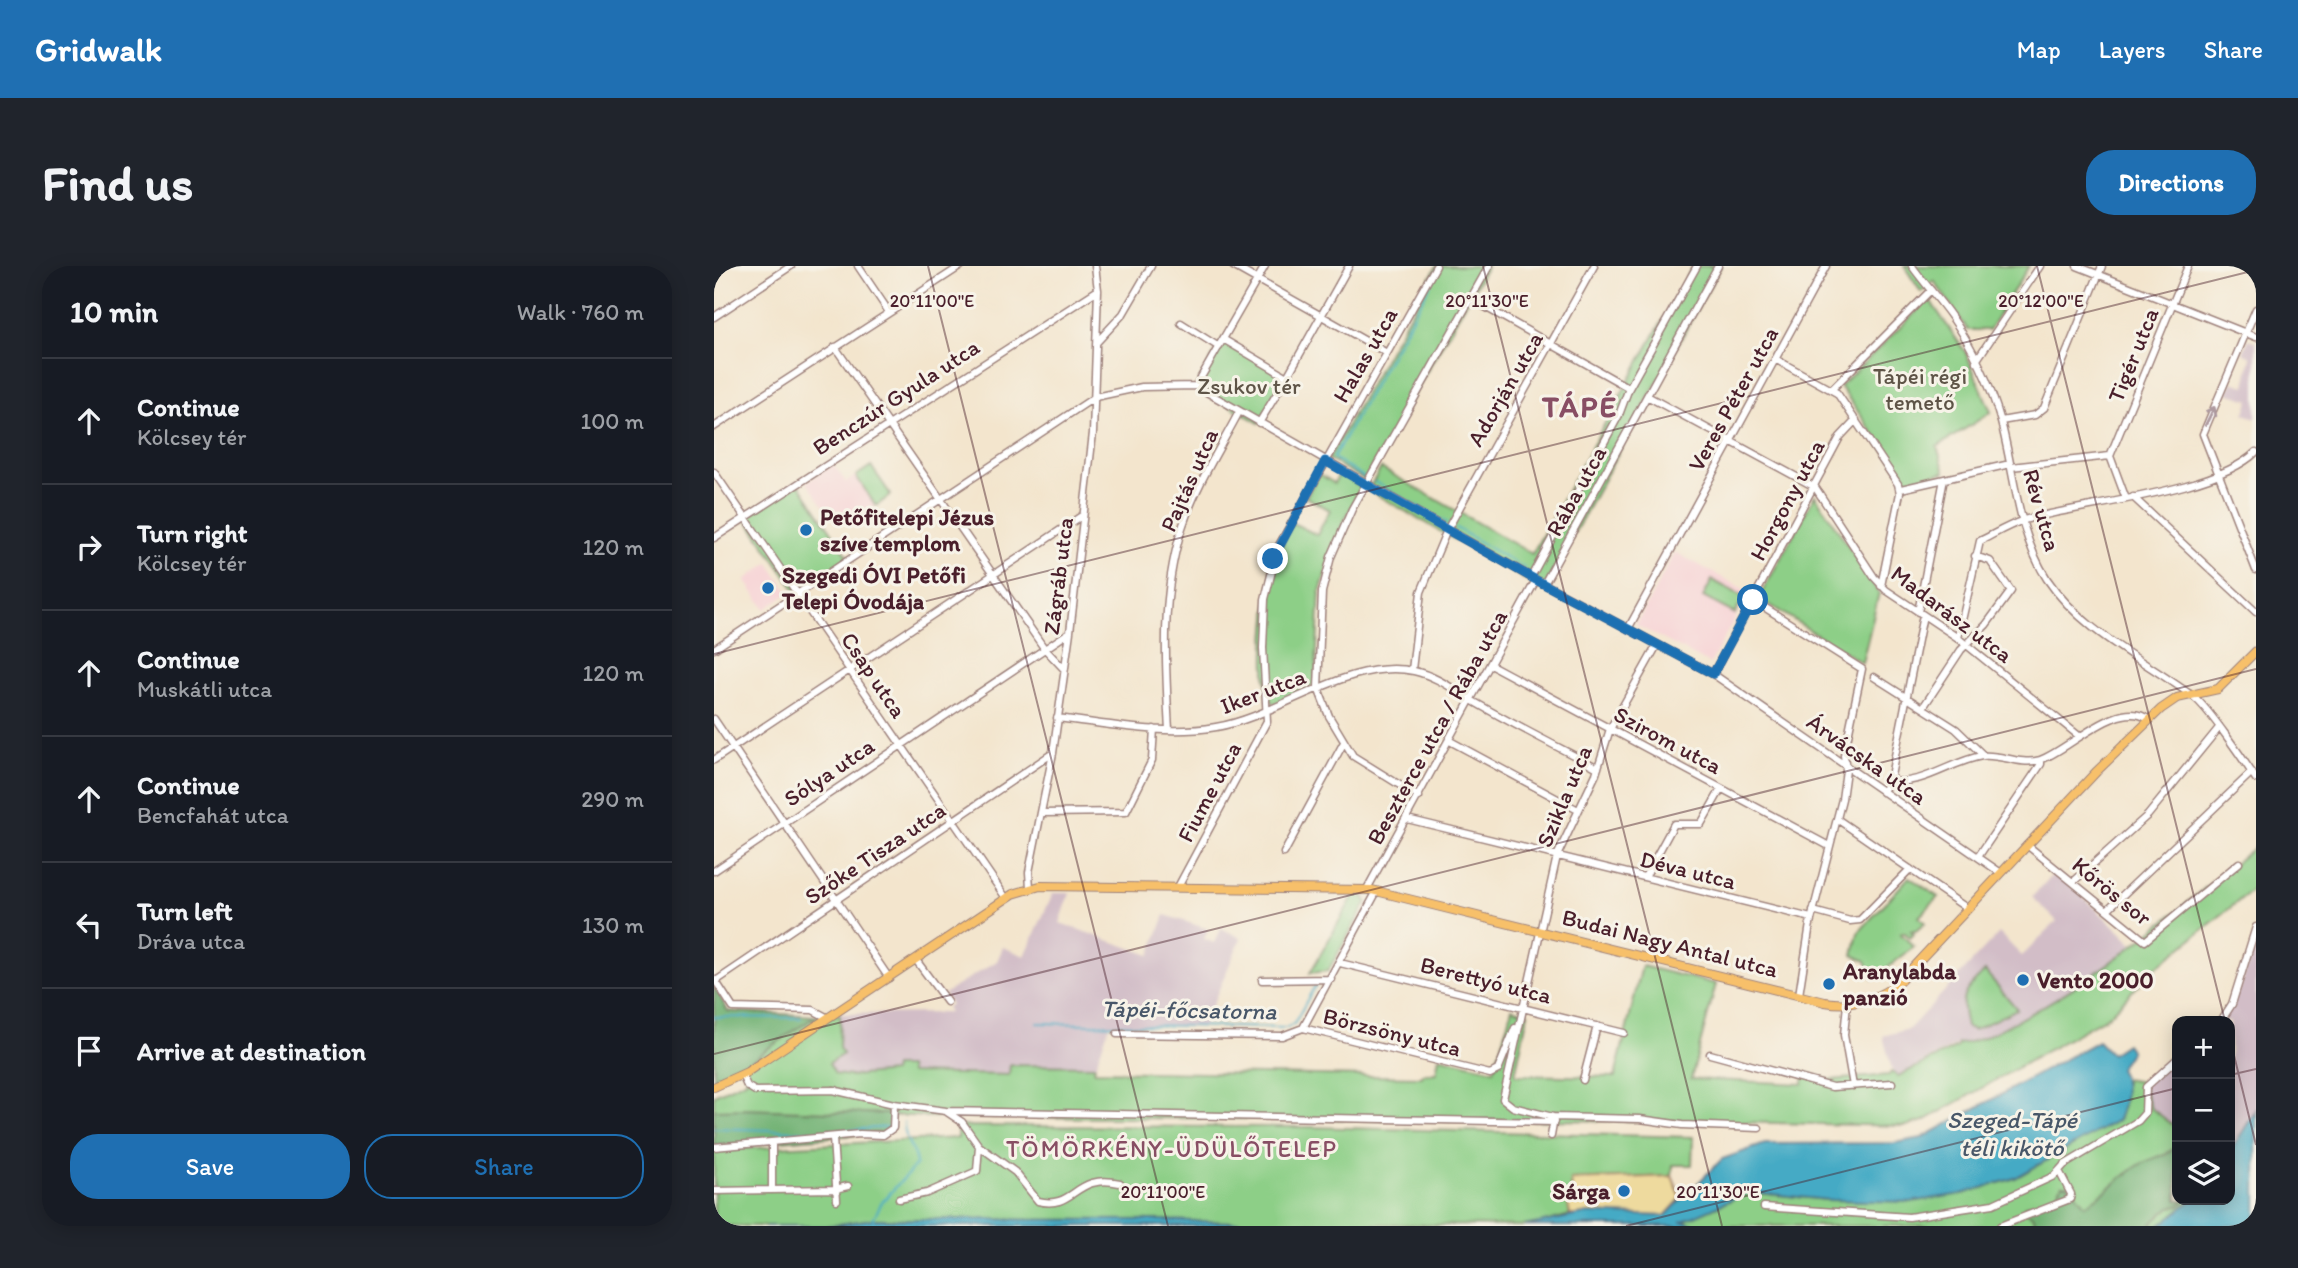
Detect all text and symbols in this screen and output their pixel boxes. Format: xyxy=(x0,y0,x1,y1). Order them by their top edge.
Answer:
text: Gridwalk xyxy=(35,30,162,69)
text: Map xyxy=(2017,35,2061,64)
text: Layers xyxy=(2099,35,2166,64)
text: Share xyxy=(2204,35,2263,64)
button: Directions xyxy=(2086,150,2256,215)
text: Find us xyxy=(42,153,193,212)
text: 20°11'00"E xyxy=(890,290,974,312)
text: 20°11'30"E xyxy=(1445,290,1529,312)
text: 20°12'00"E xyxy=(1998,290,2084,312)
text: 10 min xyxy=(70,293,158,330)
text: Walk · 760 m xyxy=(517,298,644,326)
street label: Halas utca xyxy=(1327,302,1403,408)
street label: Tigér utca xyxy=(2101,304,2165,406)
street label: Veres Péter utca xyxy=(1682,322,1784,476)
street label: Adorján utca xyxy=(1461,327,1549,451)
street label: Benczúr Gyula utca xyxy=(807,333,985,461)
park label: Tápéi régi temető xyxy=(1873,362,1967,416)
park label: Zsukov tér xyxy=(1197,372,1301,400)
district label: TÁPÉ xyxy=(1541,388,1618,425)
text: Continue xyxy=(137,391,240,423)
icon: ahead xyxy=(70,402,108,440)
one-way arrow xyxy=(2204,406,2218,427)
text: 100 m xyxy=(580,407,644,435)
text: Kölcsey tér xyxy=(137,423,246,451)
street label: Pajtás utca xyxy=(1154,424,1224,536)
street label: Horgony utca xyxy=(1743,435,1831,565)
street label: Rába utca xyxy=(1540,441,1612,541)
street label: Rév utca xyxy=(2017,466,2067,554)
place label: Petőfitelepi Jézus szíve templom xyxy=(820,503,994,557)
street label: Zágráb utca xyxy=(1037,516,1079,636)
text: Turn right xyxy=(137,517,248,549)
marker: Petőfitelepi Jézus szíve templom xyxy=(798,522,814,538)
icon: right xyxy=(70,528,108,566)
text: 120 m xyxy=(583,533,644,561)
route end xyxy=(1257,543,1288,574)
text: Kölcsey tér xyxy=(137,549,246,577)
street label: Madarász utca xyxy=(1886,559,2018,669)
place label: Szegedi ÓVI Petőfi Telepi Óvodája xyxy=(781,561,966,615)
marker: Szegedi ÓVI Petőfi Telepi Óvodája xyxy=(760,580,776,596)
route start xyxy=(1737,584,1768,615)
street label: Beszterce utca / Rába utca xyxy=(1361,605,1513,849)
street label: Csap utca xyxy=(835,627,913,723)
text: Continue xyxy=(137,643,240,675)
icon: ahead xyxy=(70,654,108,692)
text: 120 m xyxy=(583,659,644,687)
street label: Iker utca xyxy=(1216,662,1310,720)
text: Muskátli utca xyxy=(137,675,272,703)
street label: Szirom utca xyxy=(1609,700,1727,780)
street label: Árvácska utca xyxy=(1801,707,1933,811)
street label: Sólya utca xyxy=(778,732,880,812)
street label: Fiume utca xyxy=(1171,737,1247,847)
street label: Szikla utca xyxy=(1530,741,1598,851)
text: Continue xyxy=(137,769,240,801)
icon: ahead xyxy=(70,780,108,818)
text: 290 m xyxy=(581,785,644,813)
street label: Szőke Tisza utca xyxy=(799,796,951,910)
text: Bencfahát utca xyxy=(137,801,289,829)
street label: Déva utca xyxy=(1637,845,1739,895)
street label: Kőrös sor xyxy=(2067,851,2157,931)
text: Turn left xyxy=(137,895,233,927)
street label: Budai Nagy Antal utca xyxy=(1559,903,1781,983)
icon: left xyxy=(70,906,108,944)
text: 130 m xyxy=(582,911,644,939)
text: Dráva utca xyxy=(137,927,245,955)
street label: Berettyó utca xyxy=(1417,950,1555,1010)
place label: Aranylabda panzió xyxy=(1842,957,1957,1011)
place label: Vento 2000 xyxy=(2037,966,2154,994)
marker: Vento 2000 xyxy=(2015,972,2031,988)
marker: Aranylabda panzió xyxy=(1821,976,1837,992)
water label: Tápéi-főcsatorna xyxy=(1101,993,1277,1026)
street label: Börzsöny utca xyxy=(1320,1001,1464,1063)
map controls xyxy=(2172,1016,2235,1205)
button: + xyxy=(2172,1016,2235,1079)
icon: arrive xyxy=(70,1032,108,1070)
text: Arrive at destination xyxy=(137,1035,366,1067)
button: − xyxy=(2172,1079,2235,1142)
water label: Szeged-Tápé téli kikötő xyxy=(1947,1105,2079,1162)
button: Save xyxy=(70,1134,350,1199)
button: Share xyxy=(364,1134,644,1199)
district label: TÖMÖRKÉNY-ÜDÜLŐTELEP xyxy=(1006,1134,1338,1163)
button: layers xyxy=(2172,1142,2235,1205)
place label: Sárga xyxy=(1552,1177,1611,1205)
text: 20°11'00"E xyxy=(1121,1181,1205,1203)
text: 20°11'30"E xyxy=(1676,1181,1760,1203)
marker: Sárga xyxy=(1616,1183,1632,1199)

